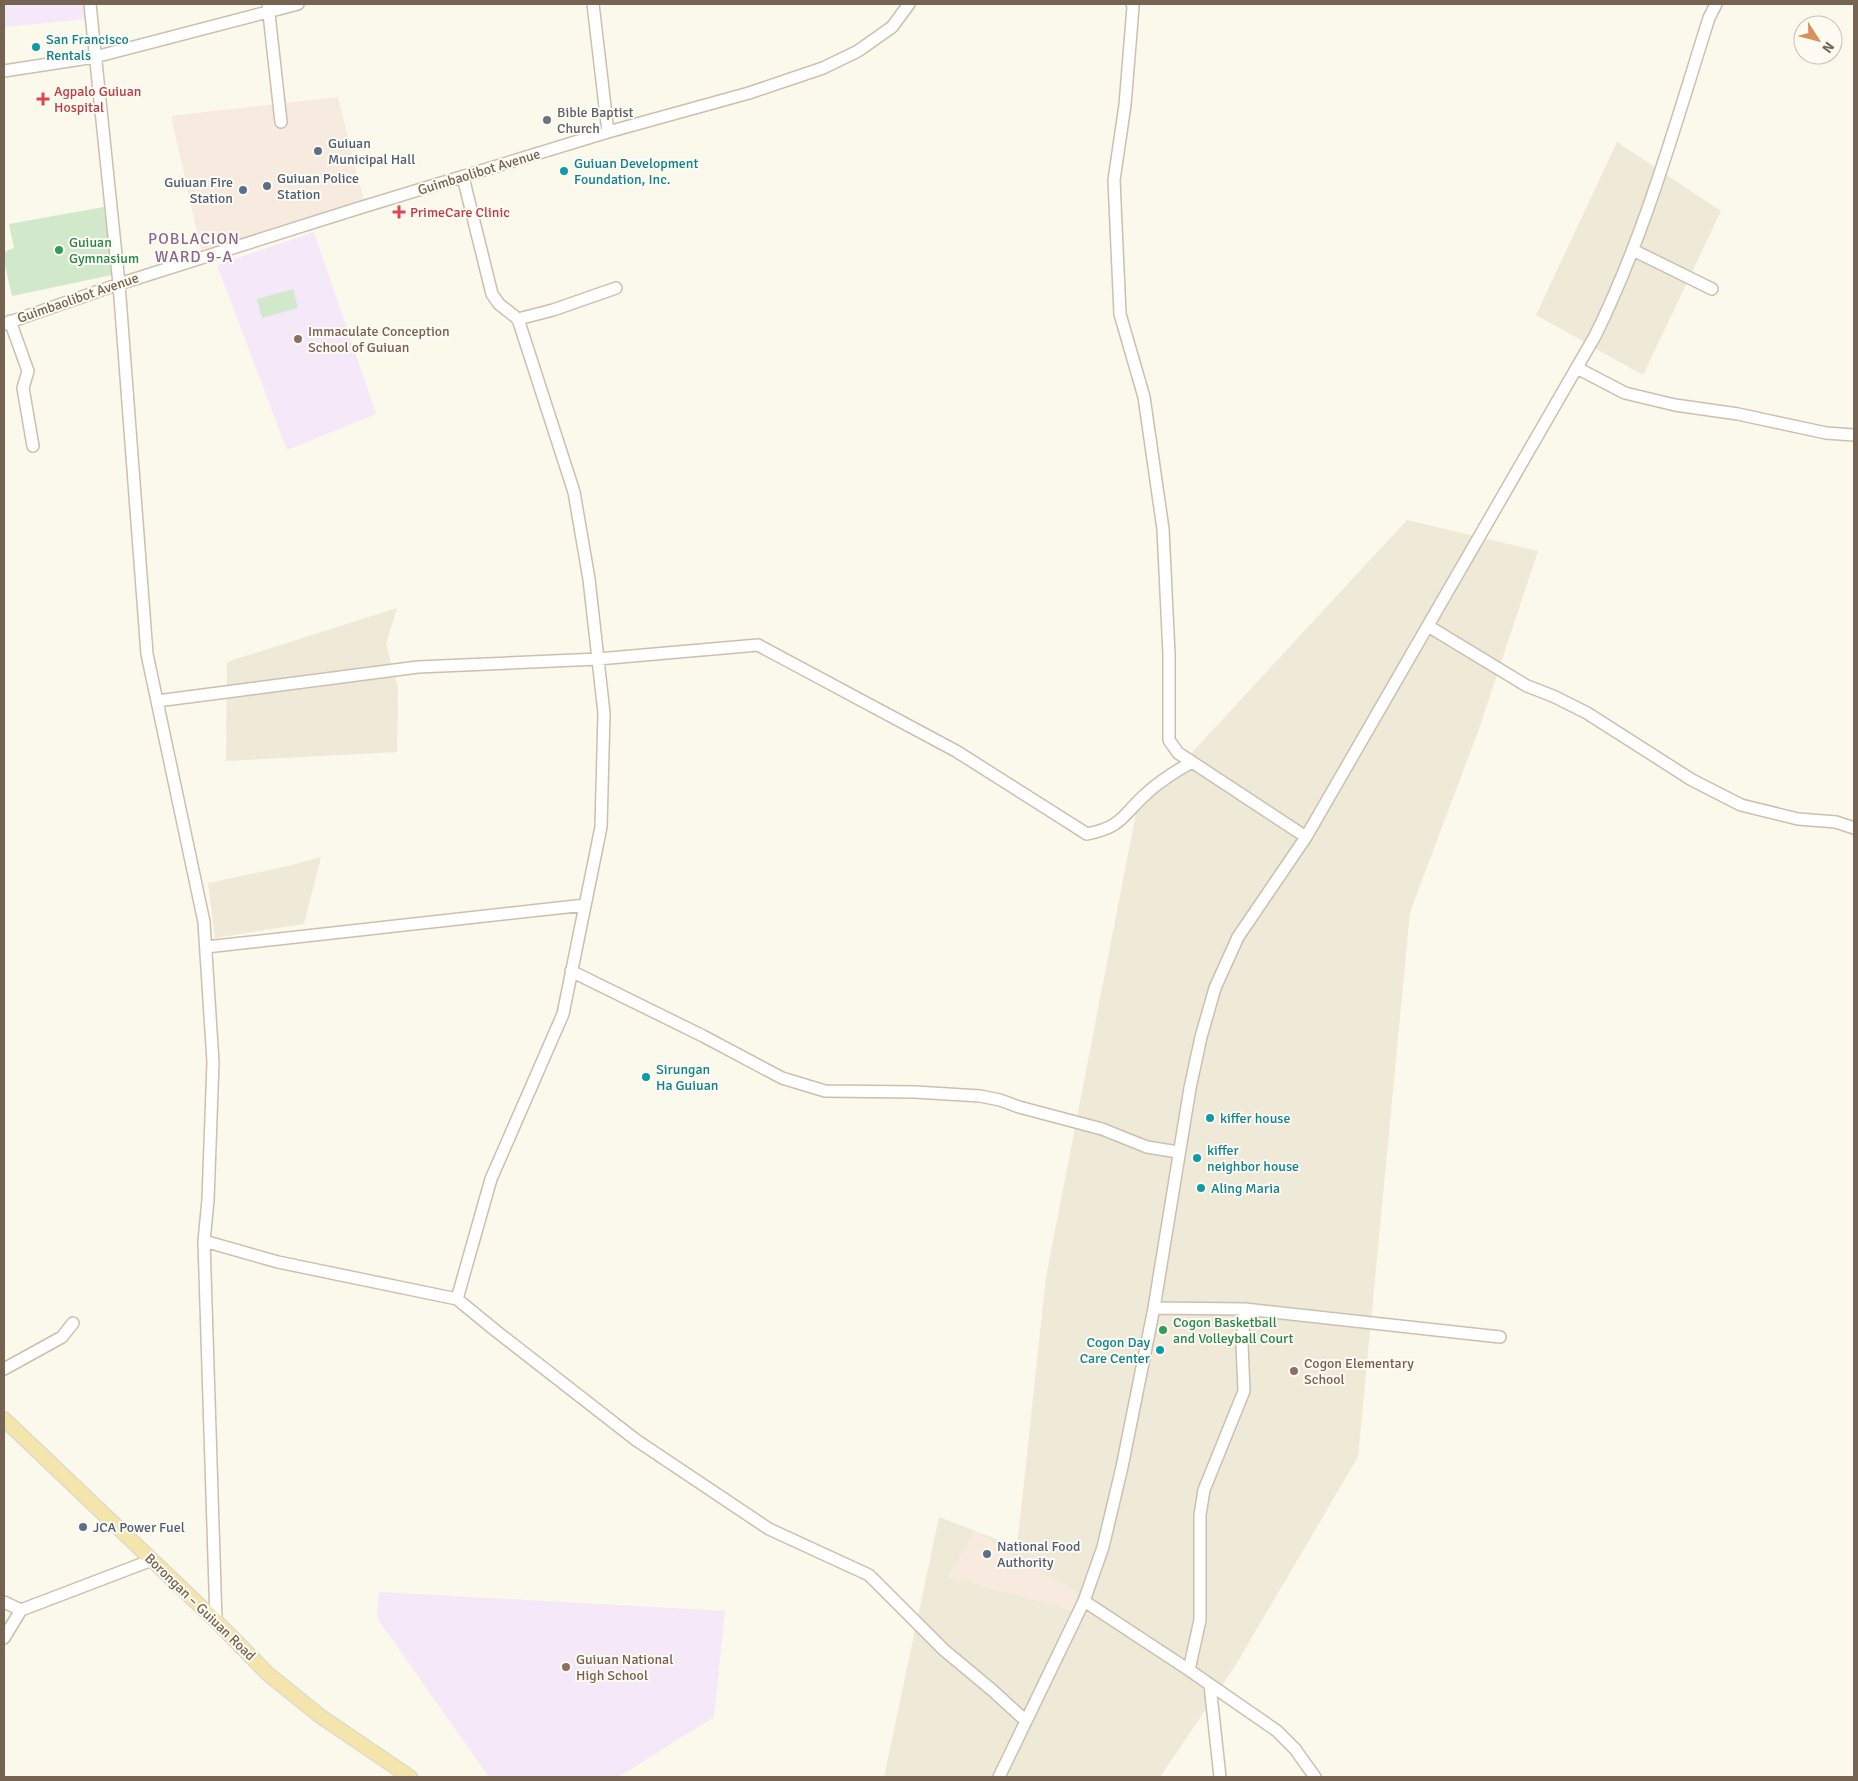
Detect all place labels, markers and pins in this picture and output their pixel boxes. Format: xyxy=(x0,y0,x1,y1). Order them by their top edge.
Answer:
place label: San Francisco Rentals xyxy=(46,31,129,64)
marker: San Francisco Rentals xyxy=(30,41,42,53)
place label: Agpalo Guiuan Hospital xyxy=(54,83,142,116)
marker: Agpalo Guiuan Hospital xyxy=(36,92,50,106)
place label: Bible Baptist Church xyxy=(557,104,634,137)
marker: Bible Baptist Church xyxy=(541,114,553,126)
place label: Guiuan Municipal Hall xyxy=(328,135,415,168)
marker: Guiuan Municipal Hall xyxy=(312,145,324,157)
place label: Guiuan Development Foundation, Inc. xyxy=(574,155,698,188)
marker: Guiuan Development Foundation, Inc. xyxy=(558,165,570,177)
place label: Guiuan Police Station xyxy=(277,170,359,203)
place label: Guiuan Fire Station xyxy=(164,174,233,207)
marker: Guiuan Police Station xyxy=(261,180,273,192)
marker: Guiuan Fire Station xyxy=(237,184,249,196)
place label: PrimeCare Clinic xyxy=(410,204,510,221)
marker: PrimeCare Clinic xyxy=(392,205,406,219)
place label: Guiuan Gymnasium xyxy=(69,234,139,267)
marker: Guiuan Gymnasium xyxy=(53,244,65,256)
place label: Immaculate Conception School of Guiuan xyxy=(308,323,450,356)
marker: Immaculate Conception School of Guiuan xyxy=(292,333,304,345)
place label: Sirungan Ha Guiuan xyxy=(656,1061,718,1094)
marker: Sirungan Ha Guiuan xyxy=(640,1071,652,1083)
place label: kiffer house xyxy=(1220,1110,1290,1127)
marker: kiffer house xyxy=(1204,1112,1216,1124)
place label: kiffer neighbor house xyxy=(1207,1142,1299,1175)
marker: kiffer neighbor house xyxy=(1191,1152,1203,1164)
place label: Aling Maria xyxy=(1211,1180,1280,1197)
marker: Aling Maria xyxy=(1195,1182,1207,1194)
place label: Cogon Basketball and Volleyball Court xyxy=(1173,1314,1294,1347)
marker: Cogon Basketball and Volleyball Court xyxy=(1157,1324,1169,1336)
place label: Cogon Day Care Center xyxy=(1080,1334,1151,1367)
marker: Cogon Day Care Center xyxy=(1154,1344,1166,1356)
place label: Cogon Elementary School xyxy=(1304,1355,1414,1388)
marker: Cogon Elementary School xyxy=(1288,1365,1300,1377)
place label: JCA Power Fuel xyxy=(93,1519,185,1536)
marker: JCA Power Fuel xyxy=(77,1521,89,1533)
place label: National Food Authority xyxy=(997,1538,1080,1571)
marker: National Food Authority xyxy=(981,1548,993,1560)
place label: Guiuan National High School xyxy=(576,1651,673,1684)
marker: Guiuan National High School xyxy=(560,1661,572,1673)

